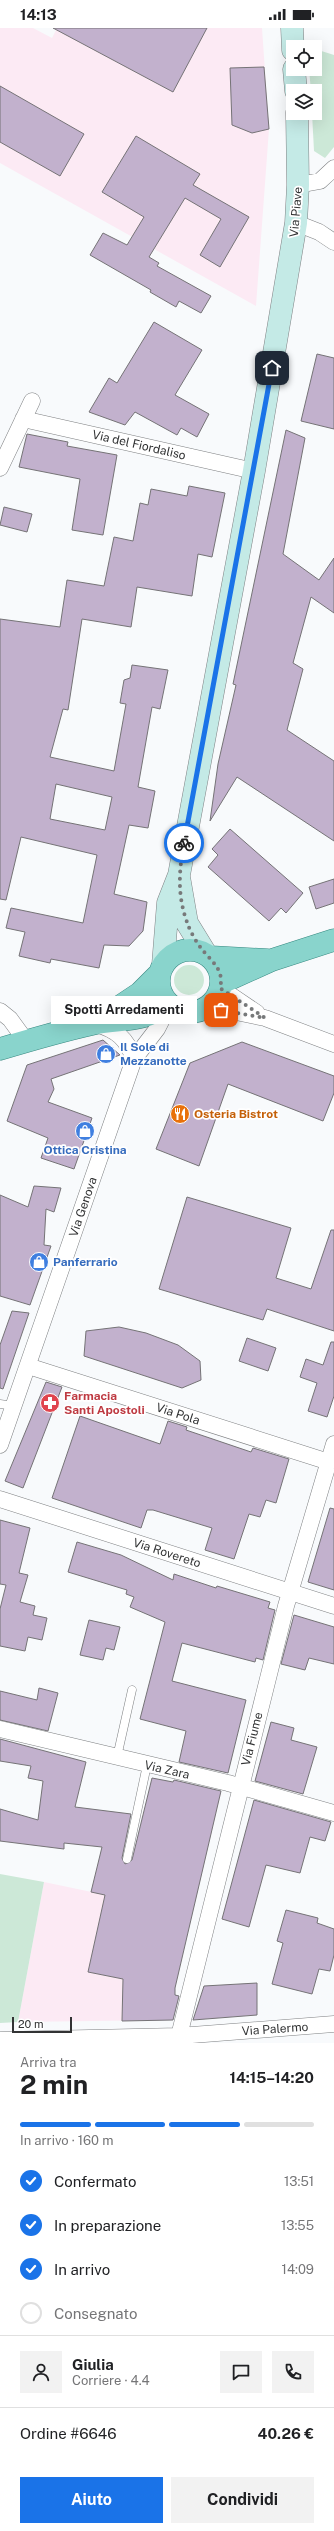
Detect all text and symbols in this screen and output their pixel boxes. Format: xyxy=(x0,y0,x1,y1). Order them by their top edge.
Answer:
text: 14:13 xyxy=(20,6,57,23)
map controls xyxy=(286,40,322,120)
button: locate xyxy=(286,40,322,76)
button: layers xyxy=(286,84,322,120)
street label: Via Piave xyxy=(287,186,305,238)
pin xyxy=(255,351,289,385)
icon: home xyxy=(261,357,283,379)
street label: Via del Fiordaliso xyxy=(91,427,187,463)
courier xyxy=(164,823,204,863)
icon: bike xyxy=(173,832,195,854)
pin xyxy=(204,993,238,1027)
callout: Spotti Arredamenti xyxy=(51,996,197,1024)
icon: bag xyxy=(210,999,232,1021)
text: Spotti Arredamenti xyxy=(64,1002,184,1017)
place label: Il Sole di Mezzanotte xyxy=(120,1040,187,1068)
shop icon: Il Sole di Mezzanotte xyxy=(95,1043,117,1065)
restaurant icon: Osteria Bistrot xyxy=(169,1103,191,1125)
place label: Osteria Bistrot xyxy=(194,1107,278,1121)
shop icon: Ottica Cristina xyxy=(74,1120,96,1142)
place label: Ottica Cristina xyxy=(43,1143,127,1157)
street label: Via Genova xyxy=(66,1175,100,1239)
shop icon: Panferrario xyxy=(28,1251,50,1273)
place label: Panferrario xyxy=(53,1255,118,1269)
place label: Farmacia Santi Apostoli xyxy=(64,1389,145,1417)
pharmacy icon: Farmacia Santi Apostoli xyxy=(39,1392,61,1414)
street label: Via Pola xyxy=(154,1400,202,1428)
street label: Via Rovereto xyxy=(131,1535,203,1571)
street label: Via Fiume xyxy=(239,1710,265,1767)
street label: Via Zara xyxy=(143,1758,191,1782)
scale bar xyxy=(12,2015,72,2034)
text: 20 m xyxy=(18,2018,43,2030)
street label: Via Palermo xyxy=(241,2020,309,2038)
text: Arriva tra xyxy=(20,2055,76,2070)
text: 2 min xyxy=(20,2069,88,2100)
text: 14:15–14:20 xyxy=(230,2069,314,2086)
text: In arrivo · 160 m xyxy=(20,2133,113,2148)
icon: check xyxy=(20,2170,42,2192)
text: Confermato xyxy=(54,2173,136,2190)
text: 13:51 xyxy=(284,2174,314,2189)
icon: check xyxy=(20,2214,42,2236)
text: In preparazione xyxy=(54,2217,161,2234)
text: 13:55 xyxy=(281,2218,314,2233)
icon: check xyxy=(20,2258,42,2280)
text: In arrivo xyxy=(54,2261,110,2278)
text: 14:09 xyxy=(282,2262,314,2277)
text: Consegnato xyxy=(54,2305,137,2322)
button: person xyxy=(20,2351,62,2393)
button: chat xyxy=(220,2351,262,2393)
button: phone xyxy=(272,2351,314,2393)
text: Giulia xyxy=(72,2356,114,2373)
text: Corriere · 4.4 xyxy=(72,2373,150,2388)
text: Ordine #6646 xyxy=(20,2425,117,2442)
text: 40.26 € xyxy=(258,2425,314,2442)
button: Aiuto xyxy=(20,2477,163,2523)
button: Condividi xyxy=(171,2477,314,2523)

